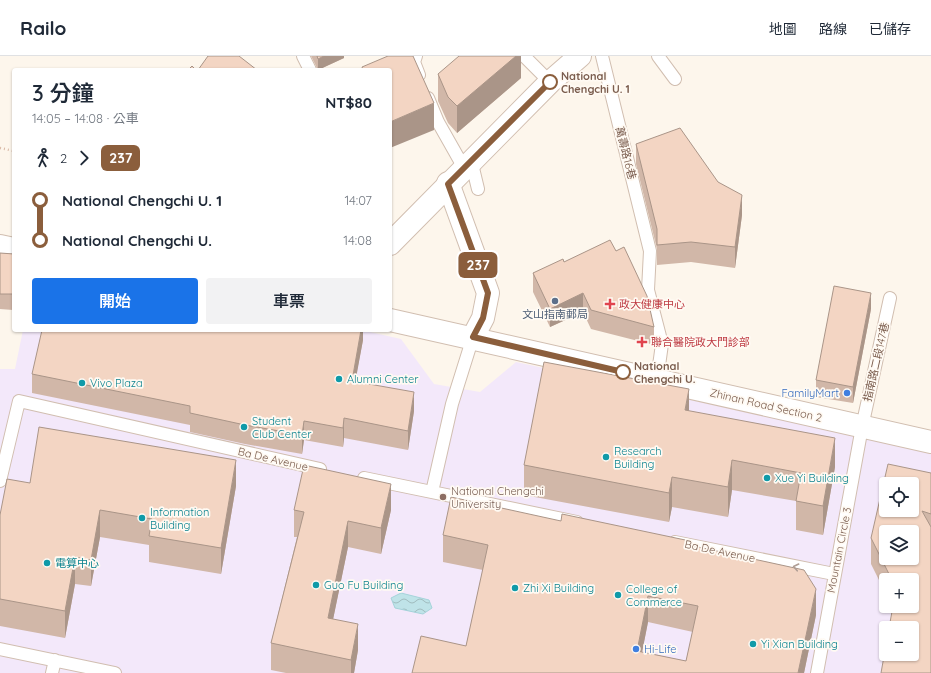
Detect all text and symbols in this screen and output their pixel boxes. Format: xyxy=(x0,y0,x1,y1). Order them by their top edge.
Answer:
text: Railo xyxy=(20,16,66,40)
text: 地圖 xyxy=(769,20,797,38)
text: 路線 xyxy=(819,20,847,38)
text: 已儲存 xyxy=(869,20,911,38)
place label: National Chengchi U. 1 xyxy=(561,69,630,96)
marker: National Chengchi U. 1 xyxy=(542,74,558,90)
text: 3 分鐘 xyxy=(32,79,94,107)
text: NT$80 xyxy=(325,93,372,112)
text: 14:05 – 14:08 · 公車 xyxy=(32,110,139,126)
street label: 萬壽路16巷 xyxy=(613,125,639,181)
icon: walk xyxy=(32,147,54,169)
icon: forward xyxy=(73,147,95,169)
text: 237 xyxy=(109,149,132,167)
text: 2 xyxy=(60,150,67,166)
text: National Chengchi U. 1 xyxy=(62,191,222,210)
text: 14:07 xyxy=(344,192,372,208)
text: National Chengchi U. xyxy=(62,231,212,250)
text: 14:08 xyxy=(343,232,372,248)
line badge: 237 xyxy=(455,252,501,278)
text: 237 xyxy=(466,256,490,274)
button: 開始 xyxy=(32,278,198,324)
button: 車票 xyxy=(206,278,372,324)
marker: 文山指南郵局 xyxy=(550,296,560,306)
place label: 政大健康中心 xyxy=(619,297,685,311)
marker: 政大健康中心 xyxy=(604,298,616,310)
place label: 文山指南郵局 xyxy=(522,307,588,321)
street label: 指南路二段147巷 xyxy=(860,321,892,403)
place label: 聯合醫院政大門診部 xyxy=(651,335,750,349)
marker: 聯合醫院政大門診部 xyxy=(636,336,648,348)
place label: National Chengchi U. xyxy=(634,359,696,386)
marker: National Chengchi U. xyxy=(615,364,631,380)
place label: Alumni Center xyxy=(347,372,419,386)
marker: Alumni Center xyxy=(334,374,344,384)
place label: Vivo Plaza xyxy=(90,376,143,390)
marker: Vivo Plaza xyxy=(77,378,87,388)
street label: Zhinan Road Section 2 xyxy=(709,385,823,425)
place label: FamilyMart xyxy=(782,386,839,400)
marker: FamilyMart xyxy=(842,388,852,398)
place label: Student Club Center xyxy=(252,414,312,441)
marker: Student Club Center xyxy=(239,422,249,432)
street label: Ba De Avenue xyxy=(237,444,309,474)
place label: Research Building xyxy=(614,444,662,471)
marker: Research Building xyxy=(601,452,611,462)
place label: Xue Yi Building xyxy=(775,471,849,485)
marker: Xue Yi Building xyxy=(762,473,772,483)
map controls xyxy=(879,477,919,661)
button: locate xyxy=(879,477,919,517)
place label: National Chengchi University xyxy=(451,484,544,511)
marker: National Chengchi University xyxy=(438,492,448,502)
place label: Information Building xyxy=(150,505,209,532)
street label: Mountain Circle 3 xyxy=(824,506,854,594)
marker: Information Building xyxy=(137,513,147,523)
button: layers xyxy=(879,525,919,565)
street label: Ba De Avenue xyxy=(683,537,757,565)
place label: 電算中心 xyxy=(55,556,99,570)
marker: 電算中心 xyxy=(42,558,52,568)
one-way arrow xyxy=(793,563,799,571)
button: + xyxy=(879,573,919,613)
place label: Guo Fu Building xyxy=(324,578,403,592)
marker: Guo Fu Building xyxy=(311,580,321,590)
place label: Zhi Xi Building xyxy=(523,581,594,595)
place label: College of Commerce xyxy=(626,582,682,609)
marker: Zhi Xi Building xyxy=(510,583,520,593)
marker: College of Commerce xyxy=(613,590,623,600)
button: − xyxy=(879,621,919,661)
place label: Yi Xian Building xyxy=(761,637,838,651)
marker: Yi Xian Building xyxy=(748,639,758,649)
place label: Hi-Life xyxy=(644,642,677,656)
marker: Hi-Life xyxy=(631,644,641,654)

